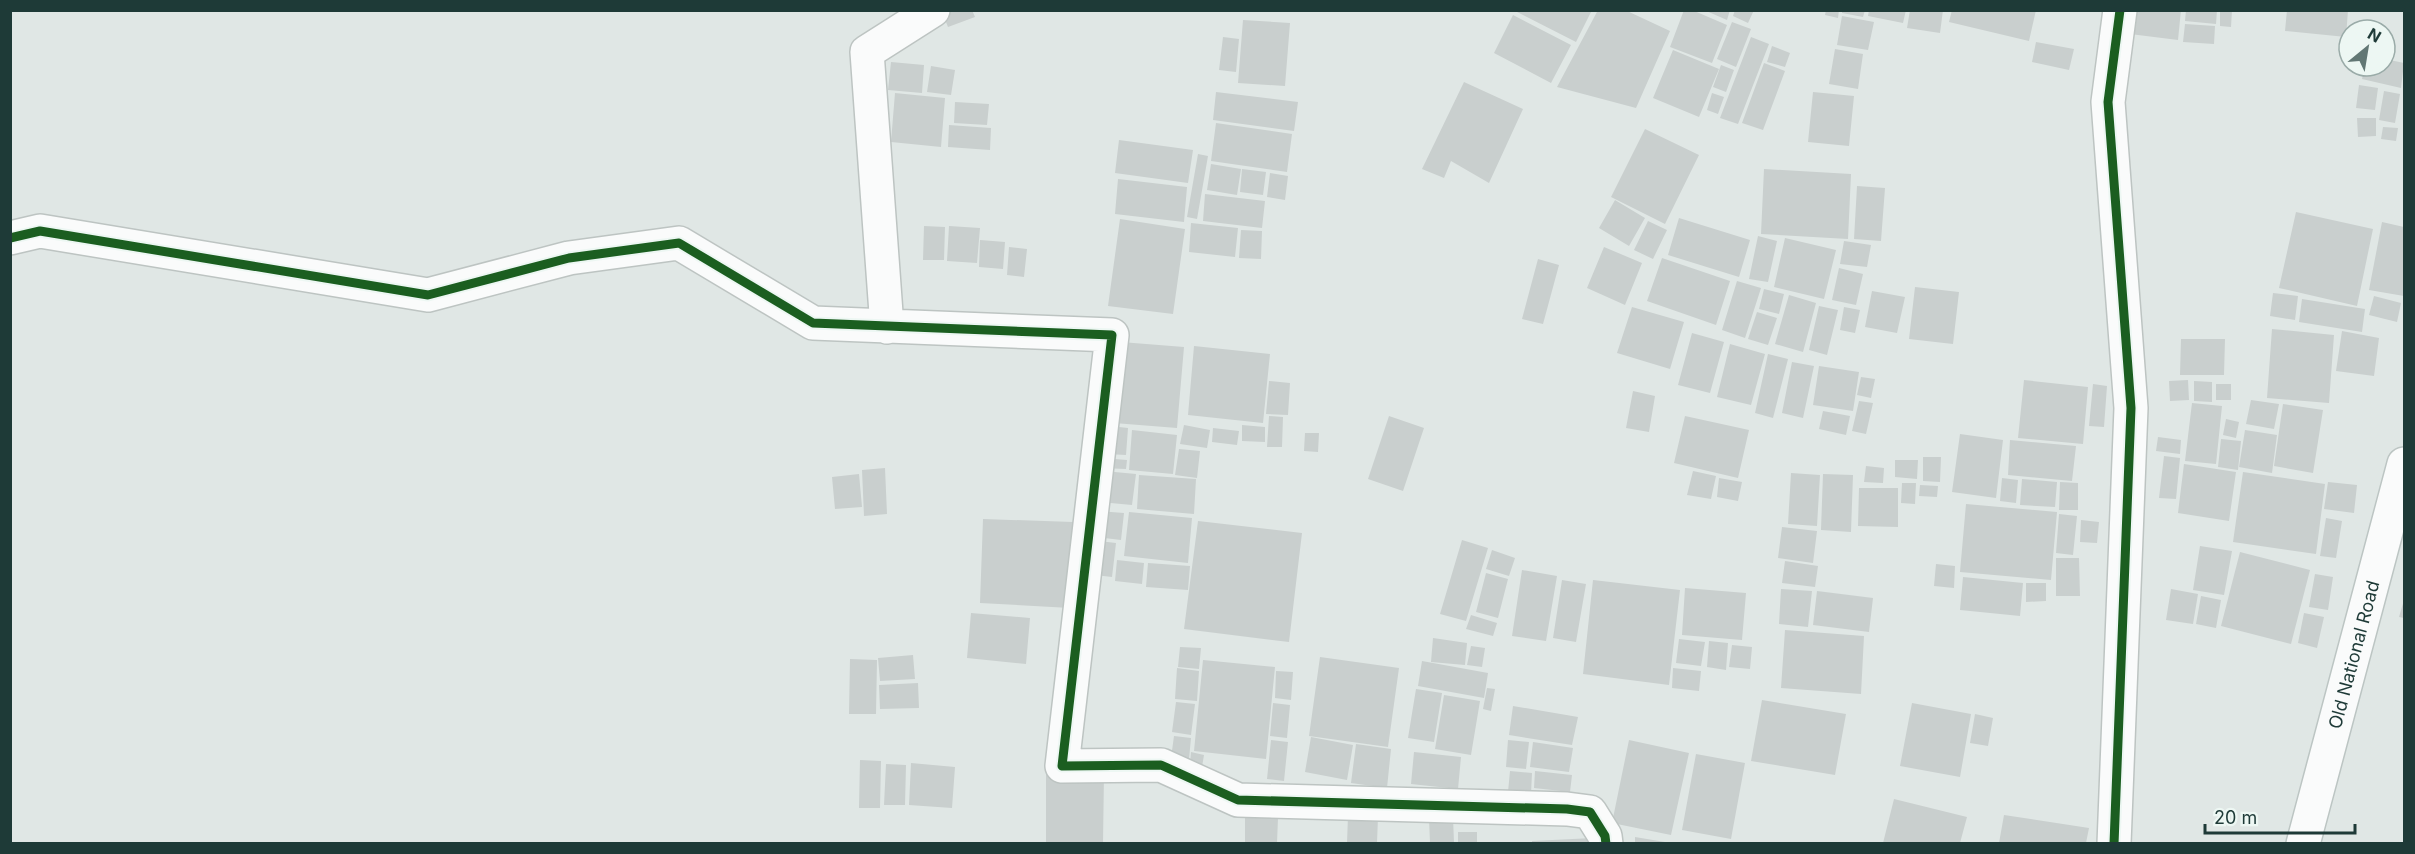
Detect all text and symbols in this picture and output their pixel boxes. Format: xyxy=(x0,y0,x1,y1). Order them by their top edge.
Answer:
north arrow xyxy=(2337,18,2397,78)
text: N xyxy=(2364,23,2385,47)
street label: Old National Road xyxy=(2324,578,2383,731)
scale bar xyxy=(2205,797,2355,835)
text: 20 m xyxy=(2214,807,2257,828)

